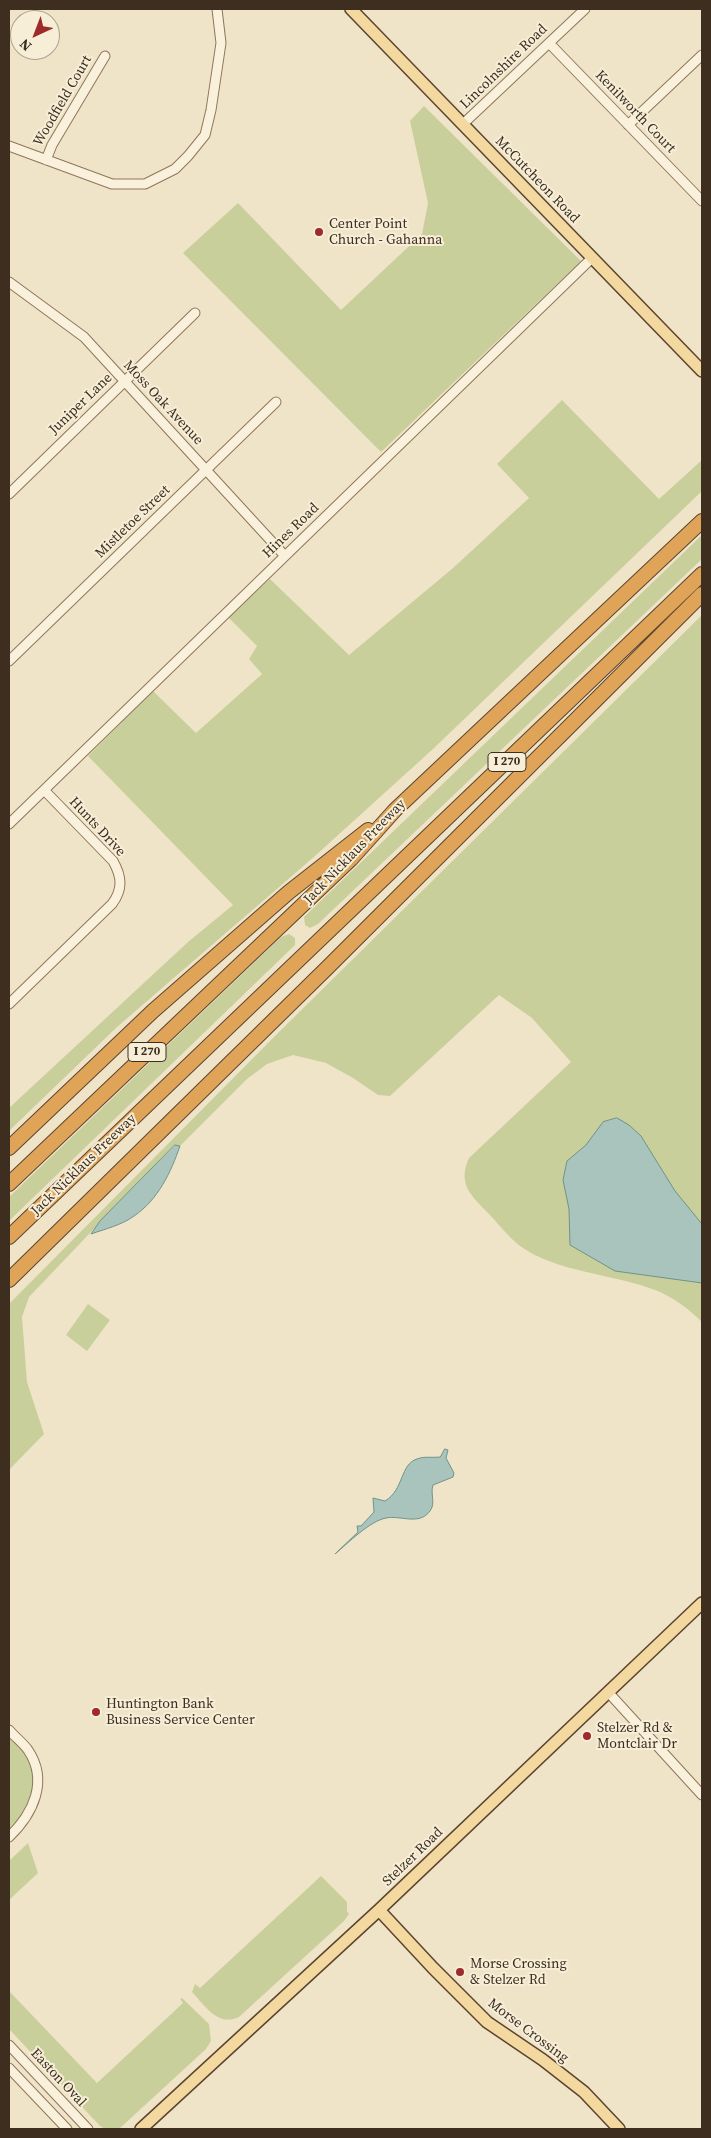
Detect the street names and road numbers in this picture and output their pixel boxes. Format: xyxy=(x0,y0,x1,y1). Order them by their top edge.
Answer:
street label: Lincolnshire Road xyxy=(457,21,551,113)
street label: Woodfield Court xyxy=(30,53,96,149)
street label: Kenilworth Court xyxy=(591,67,679,157)
street label: McCutcheon Road xyxy=(491,133,583,227)
street label: Moss Oak Avenue xyxy=(120,357,206,449)
street label: Juniper Lane xyxy=(46,370,116,438)
street label: Mistletoe Street xyxy=(92,482,174,562)
street label: Hines Road xyxy=(259,500,323,562)
road number: I 270 xyxy=(488,752,526,772)
street label: Hunts Drive xyxy=(65,794,129,860)
street label: Jack Nicklaus Freeway xyxy=(301,796,409,908)
road number: I 270 xyxy=(128,1042,166,1062)
street label: Jack Nicklaus Freeway xyxy=(28,1111,140,1219)
street label: Stelzer Road xyxy=(379,1824,447,1890)
street label: Morse Crossing xyxy=(484,1995,572,2067)
street label: Easton Oval xyxy=(27,2045,89,2111)

